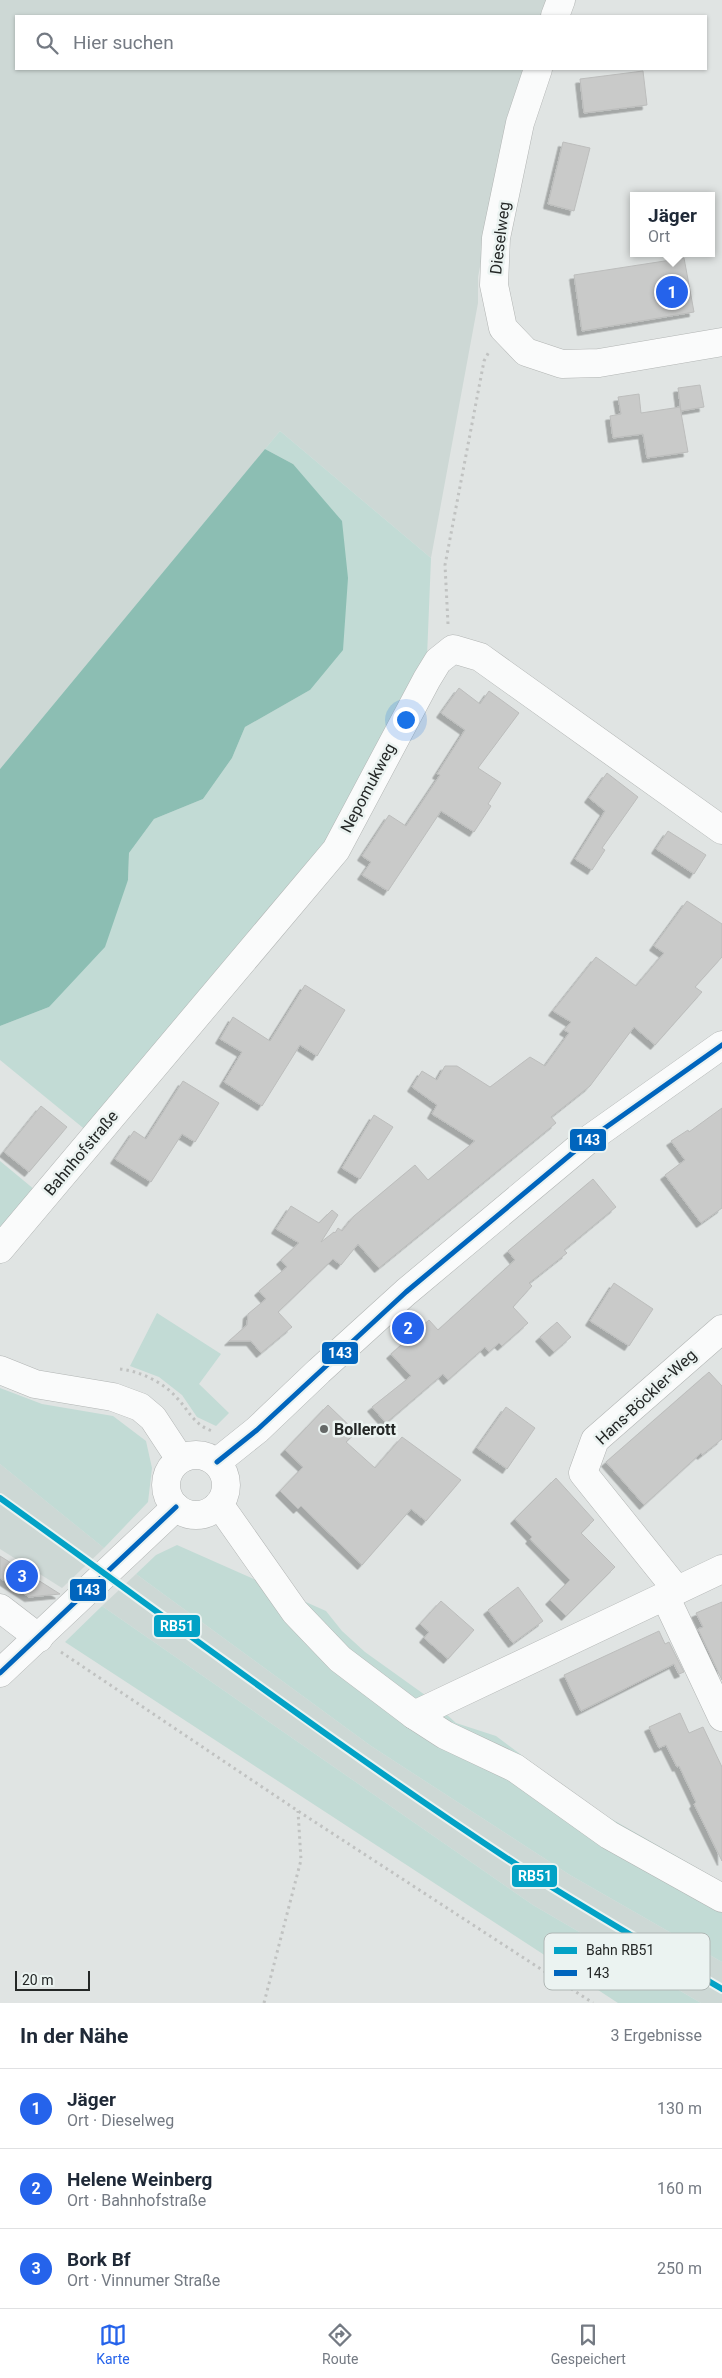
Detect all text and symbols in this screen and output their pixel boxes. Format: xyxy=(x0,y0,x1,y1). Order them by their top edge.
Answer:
search box xyxy=(15,15,707,70)
icon: search xyxy=(33,29,61,57)
text: Hier suchen xyxy=(73,31,174,54)
popup xyxy=(630,192,715,257)
street label: Dieselweg xyxy=(486,201,514,275)
text: Jäger xyxy=(648,204,697,227)
text: Ort xyxy=(648,227,670,246)
pin: 1 xyxy=(656,273,688,311)
your location xyxy=(393,707,419,733)
street label: Nepomukweg xyxy=(336,740,400,836)
street label: Bahnhofstraße xyxy=(40,1107,122,1199)
line badge: 143 xyxy=(569,1128,607,1152)
text: 143 xyxy=(576,1132,600,1148)
pin: 2 xyxy=(392,1309,424,1347)
line badge: 143 xyxy=(321,1341,359,1365)
text: 143 xyxy=(328,1345,352,1361)
street label: Hans-Böckler-Weg xyxy=(592,1345,700,1449)
place label: Bollerott xyxy=(334,1420,396,1439)
marker: Bollerott xyxy=(318,1423,330,1435)
pin: 3 xyxy=(6,1557,38,1595)
line badge: 143 xyxy=(69,1578,107,1602)
text: 143 xyxy=(76,1582,100,1598)
line badge: RB51 xyxy=(153,1614,201,1638)
text: RB51 xyxy=(160,1618,194,1634)
line badge: RB51 xyxy=(511,1864,558,1888)
text: RB51 xyxy=(518,1868,552,1884)
legend xyxy=(544,1933,710,1990)
text: Bahn RB51 xyxy=(586,1942,654,1958)
text: 143 xyxy=(586,1965,610,1981)
scale bar xyxy=(15,1968,90,1991)
text: 20 m xyxy=(22,1972,54,1988)
text: In der Nähe xyxy=(20,2024,128,2048)
text: 3 Ergebnisse xyxy=(610,2026,702,2045)
text: Jäger xyxy=(67,2088,116,2111)
text: 1 xyxy=(31,2099,41,2118)
text: 130 m xyxy=(657,2099,702,2118)
text: Ort · Dieselweg xyxy=(67,2111,174,2130)
text: Helene Weinberg xyxy=(67,2168,212,2191)
text: 2 xyxy=(31,2179,41,2198)
text: 160 m xyxy=(657,2179,702,2198)
text: Ort · Bahnhofstraße xyxy=(67,2191,206,2210)
text: Bork Bf xyxy=(67,2248,131,2271)
text: 3 xyxy=(31,2259,41,2278)
text: 250 m xyxy=(657,2259,702,2278)
text: Ort · Vinnumer Straße xyxy=(67,2271,220,2290)
tab: Karte xyxy=(96,2321,130,2367)
tab: Route xyxy=(322,2321,358,2367)
tab: Gespeichert xyxy=(551,2321,626,2367)

